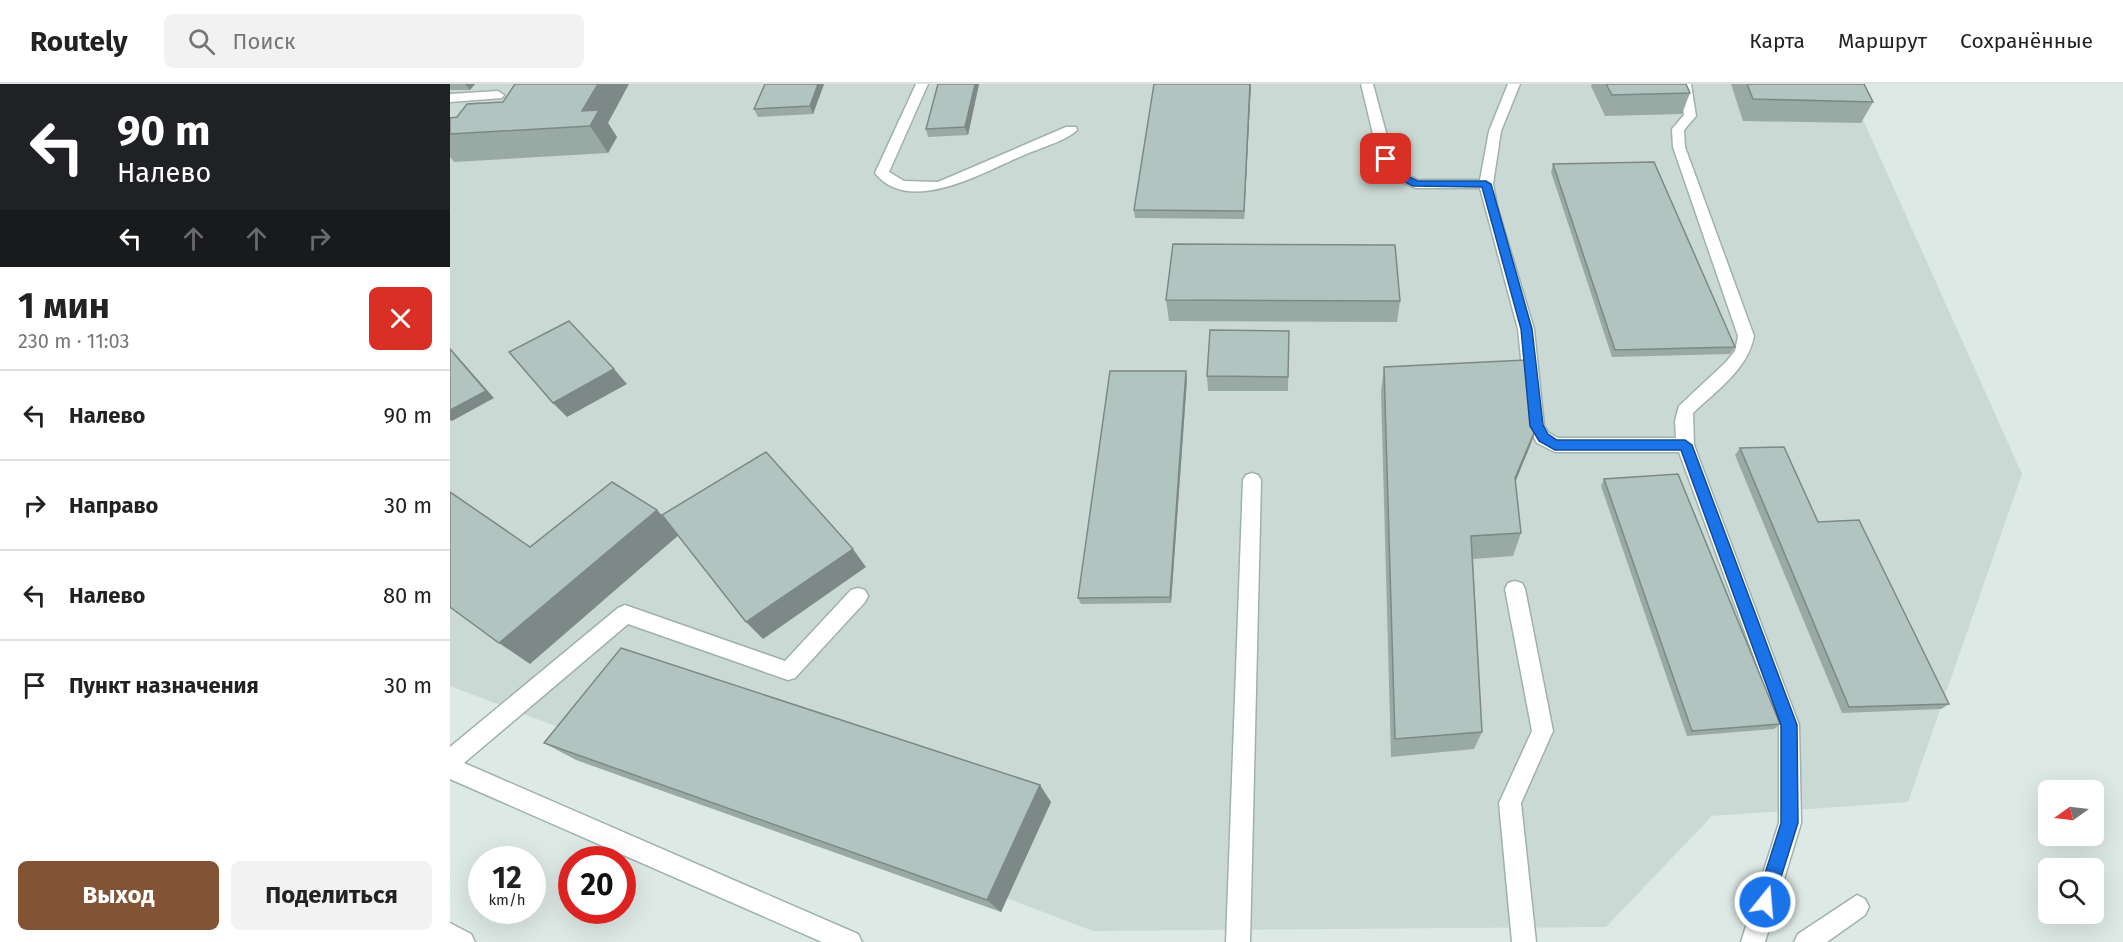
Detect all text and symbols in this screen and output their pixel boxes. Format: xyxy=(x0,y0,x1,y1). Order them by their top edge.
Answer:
search box xyxy=(164,14,584,68)
text: Routely xyxy=(30,25,128,58)
icon: search xyxy=(185,25,218,58)
text: Поиск xyxy=(233,28,295,55)
text: Карта xyxy=(1749,28,1805,54)
text: Маршрут xyxy=(1838,28,1927,54)
text: Сохранённые xyxy=(1960,28,2093,54)
text: 90 m xyxy=(117,106,211,156)
icon: left xyxy=(18,108,96,186)
pin xyxy=(1360,133,1411,184)
icon: arrive xyxy=(1369,142,1402,175)
text: Налево xyxy=(117,157,211,189)
icon: left xyxy=(114,222,147,255)
icon: ahead xyxy=(177,222,210,255)
icon: ahead xyxy=(240,222,273,255)
icon: right xyxy=(303,222,336,255)
text: 1 мин xyxy=(18,284,110,328)
button: close xyxy=(369,287,432,350)
text: 230 m · 11:03 xyxy=(18,329,130,353)
icon: left xyxy=(18,399,51,432)
text: Налево xyxy=(69,402,145,429)
text: 90 m xyxy=(383,402,432,429)
icon: right xyxy=(18,489,51,522)
text: Направо xyxy=(69,492,158,519)
text: 30 m xyxy=(384,492,432,519)
icon: left xyxy=(18,579,51,612)
text: Налево xyxy=(69,582,145,609)
text: 80 m xyxy=(383,582,432,609)
icon: arrive xyxy=(18,669,51,702)
text: Пункт назначения xyxy=(69,672,259,699)
text: 30 m xyxy=(384,672,432,699)
north arrow xyxy=(2038,780,2104,846)
map controls xyxy=(2038,780,2104,924)
speed limit sign: 20 xyxy=(558,846,636,924)
button: search xyxy=(2038,858,2104,924)
text: 12 xyxy=(492,860,522,896)
button: Выход xyxy=(18,861,219,930)
button: Поделиться xyxy=(231,861,432,930)
position arrow xyxy=(1733,870,1797,934)
text: km/h xyxy=(488,891,526,909)

